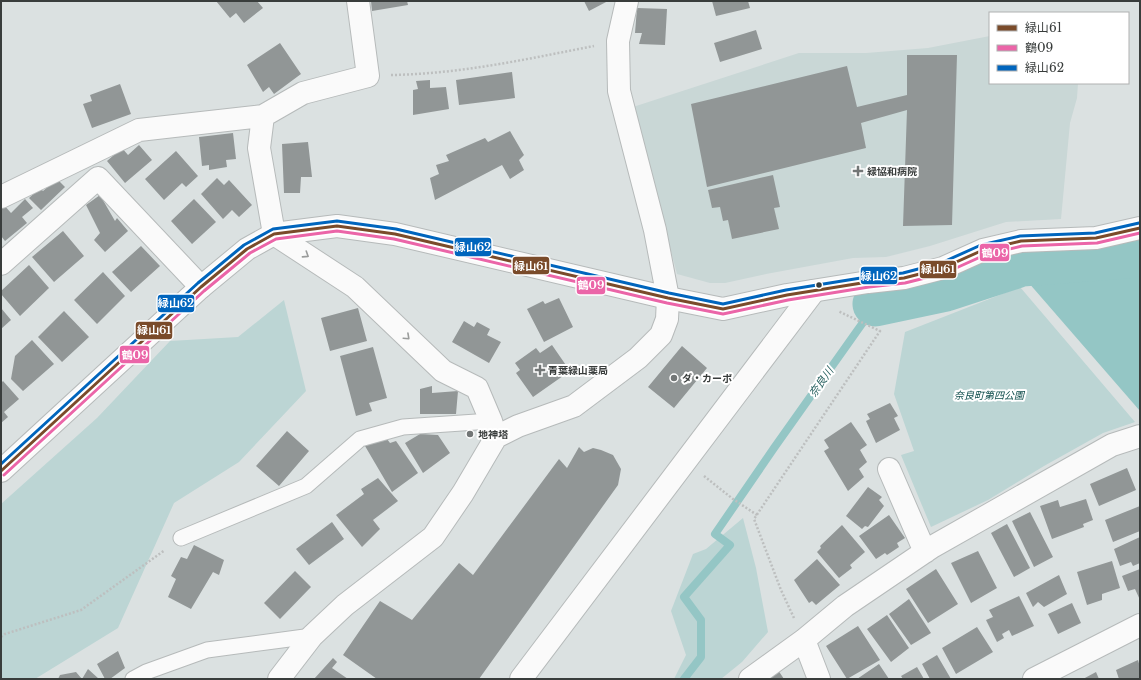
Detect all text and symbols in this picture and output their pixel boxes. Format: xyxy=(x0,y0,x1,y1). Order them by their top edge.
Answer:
legend xyxy=(989,12,1129,84)
text: 緑山61 xyxy=(1025,20,1062,35)
text: 鶴09 xyxy=(1025,40,1053,55)
text: 緑山62 xyxy=(1025,60,1064,75)
marker: 緑協和病院 xyxy=(852,165,864,177)
place label: 緑協和病院 xyxy=(867,165,917,178)
line badge: 緑山62 xyxy=(454,237,492,257)
text: 緑山62 xyxy=(455,240,491,254)
line badge: 鶴09 xyxy=(979,243,1010,262)
text: 鶴09 xyxy=(981,246,1008,260)
one-way arrow xyxy=(302,251,309,258)
line badge: 緑山61 xyxy=(512,256,550,275)
text: 緑山61 xyxy=(514,259,548,273)
line badge: 緑山61 xyxy=(919,260,957,279)
text: 緑山61 xyxy=(921,262,955,276)
line badge: 緑山62 xyxy=(860,266,898,285)
text: 緑山62 xyxy=(861,269,897,283)
line badge: 鶴09 xyxy=(576,276,606,295)
text: 鶴09 xyxy=(577,278,604,292)
unlabelled marker xyxy=(814,280,824,290)
line badge: 緑山62 xyxy=(157,294,195,313)
text: 緑山62 xyxy=(158,296,194,310)
line badge: 緑山61 xyxy=(135,321,173,340)
text: 緑山61 xyxy=(137,323,171,337)
one-way arrow xyxy=(402,332,410,339)
line badge: 鶴09 xyxy=(119,345,150,364)
text: 鶴09 xyxy=(121,348,148,362)
place label: 青葉緑山薬局 xyxy=(548,364,608,377)
water label: 奈良川 xyxy=(806,364,837,400)
marker: 青葉緑山薬局 xyxy=(535,365,545,375)
place label: ダ・カーポ xyxy=(682,372,732,385)
marker: ダ・カーポ xyxy=(669,373,679,383)
park label: 奈良町第四公園 xyxy=(954,389,1026,402)
place label: 地神塔 xyxy=(478,428,509,441)
marker: 地神塔 xyxy=(465,429,475,439)

